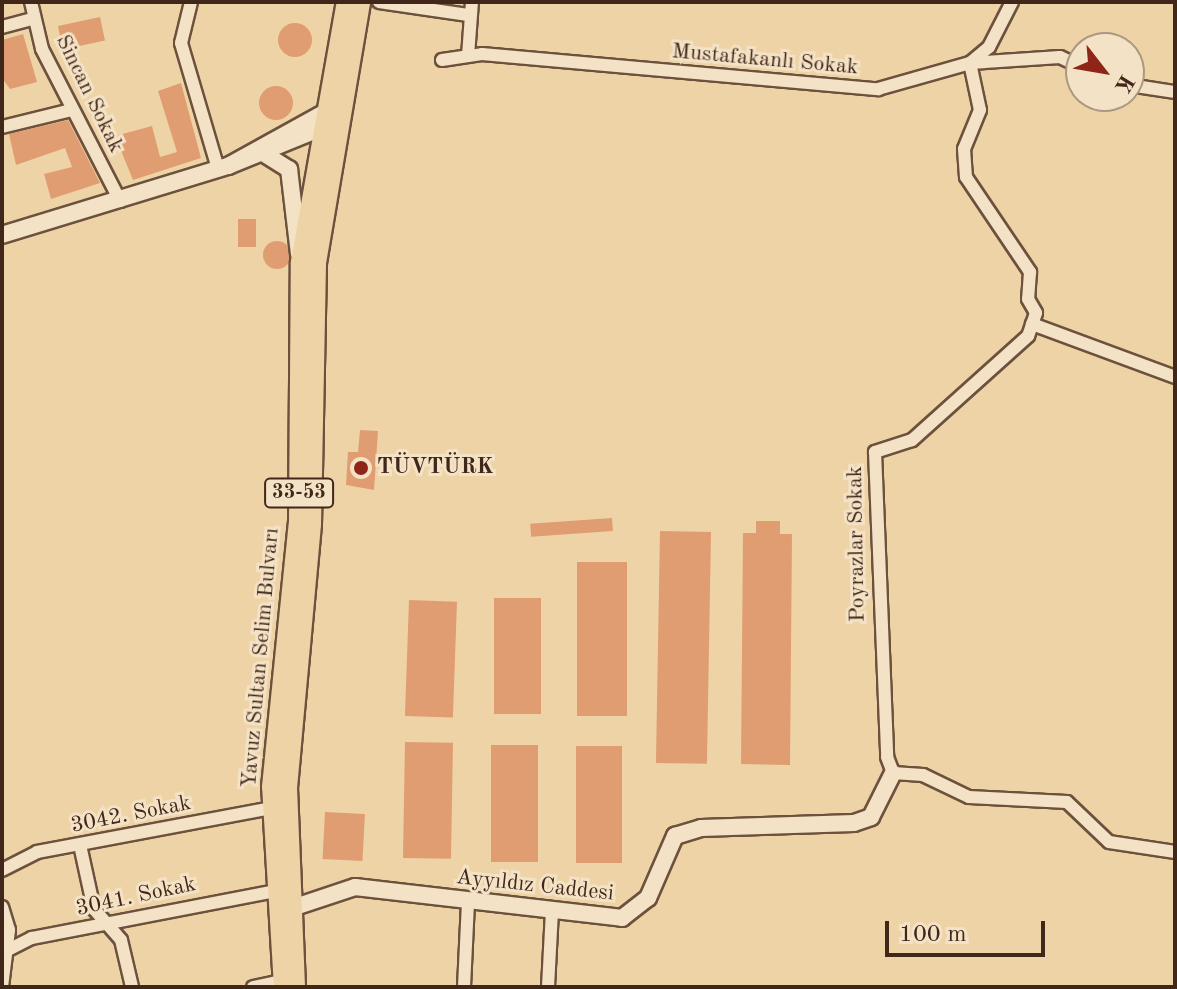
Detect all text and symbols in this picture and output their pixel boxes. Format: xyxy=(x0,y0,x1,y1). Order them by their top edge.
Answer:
street label: Sincan Sokak xyxy=(49,31,129,157)
north arrow xyxy=(1065,32,1145,112)
street label: Mustafakanlı Sokak xyxy=(671,39,859,81)
text: K xyxy=(1110,70,1138,96)
place label: TÜVTÜRK xyxy=(377,455,493,481)
marker: TÜVTÜRK xyxy=(352,459,370,477)
street label: Poyrazlar Sokak xyxy=(842,466,872,622)
road number: 33-53 xyxy=(263,477,335,509)
street label: Yavuz Sultan Selim Bulvarı xyxy=(236,527,286,789)
street label: 3042. Sokak xyxy=(69,790,193,840)
street label: Ayyıldız Caddesi xyxy=(455,865,615,907)
street label: 3041. Sokak xyxy=(74,871,198,923)
scale bar xyxy=(889,905,1049,955)
text: 100 m xyxy=(899,923,967,947)

